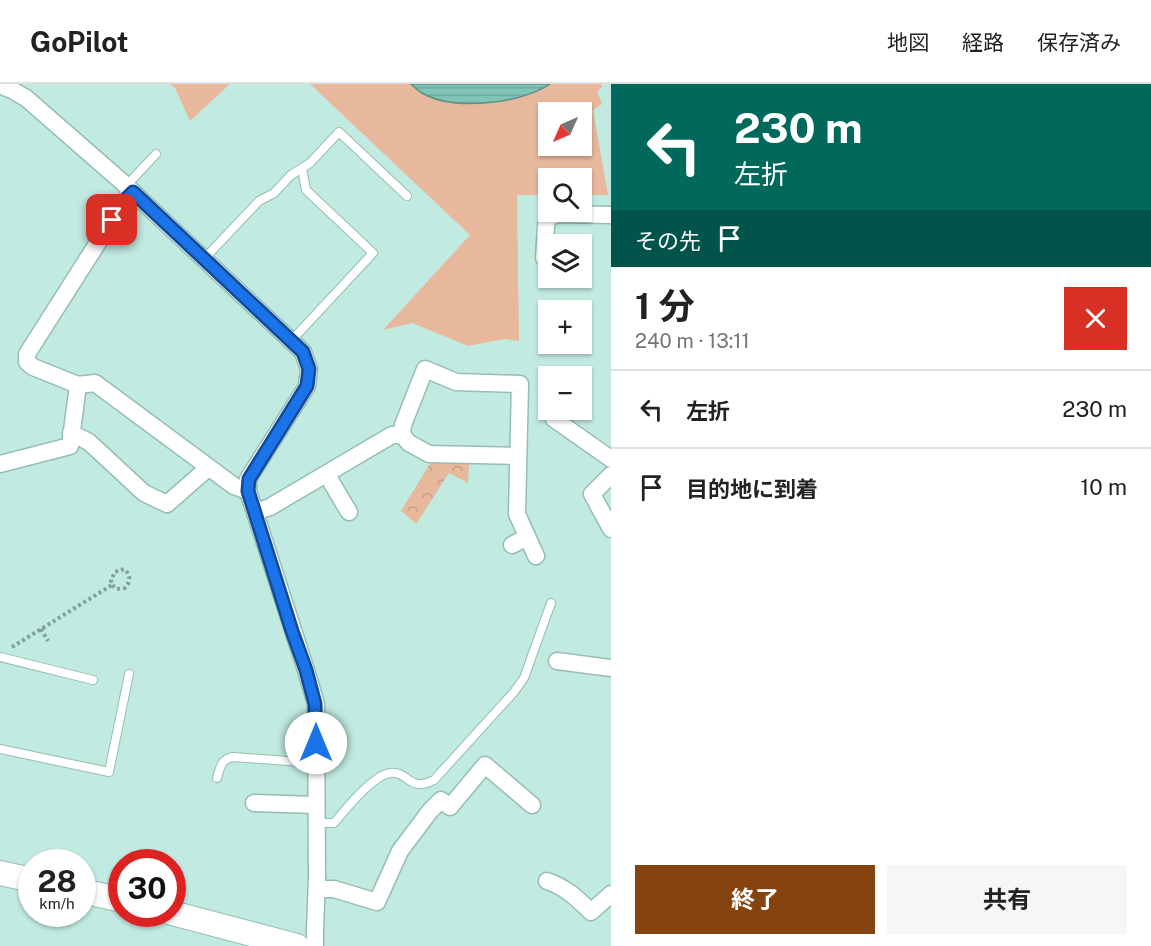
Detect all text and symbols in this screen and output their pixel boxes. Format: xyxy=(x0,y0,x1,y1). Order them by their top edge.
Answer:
text: GoPilot xyxy=(30,25,129,58)
text: 地図 xyxy=(887,30,929,55)
text: 経路 xyxy=(962,30,1004,55)
text: 保存済み xyxy=(1037,30,1121,55)
north arrow xyxy=(538,102,592,156)
map controls xyxy=(538,102,592,420)
text: 230 m xyxy=(734,103,863,152)
icon: left xyxy=(635,108,713,186)
text: 左折 xyxy=(734,158,788,190)
button: search xyxy=(538,168,592,222)
pin xyxy=(86,194,137,245)
icon: arrive xyxy=(95,203,128,236)
icon: arrive xyxy=(713,222,746,255)
text: その先 xyxy=(635,228,701,254)
button: layers xyxy=(538,234,592,288)
text: 1 分 xyxy=(635,285,695,327)
button: close xyxy=(1064,287,1127,350)
button: + xyxy=(538,300,592,354)
text: 240 m · 13:11 xyxy=(635,329,750,353)
button: − xyxy=(538,366,592,420)
icon: left xyxy=(635,393,668,426)
text: 230 m xyxy=(1062,396,1127,422)
text: 左折 xyxy=(686,398,730,424)
icon: arrive xyxy=(635,471,668,504)
text: 10 m xyxy=(1080,474,1127,500)
text: 目的地に到着 xyxy=(686,476,818,502)
position arrow xyxy=(284,711,348,775)
speed limit sign: 30 xyxy=(108,849,186,927)
text: 28 xyxy=(37,863,77,899)
button: 終了 xyxy=(635,865,875,934)
button: 共有 xyxy=(887,865,1127,934)
text: km/h xyxy=(39,895,75,912)

